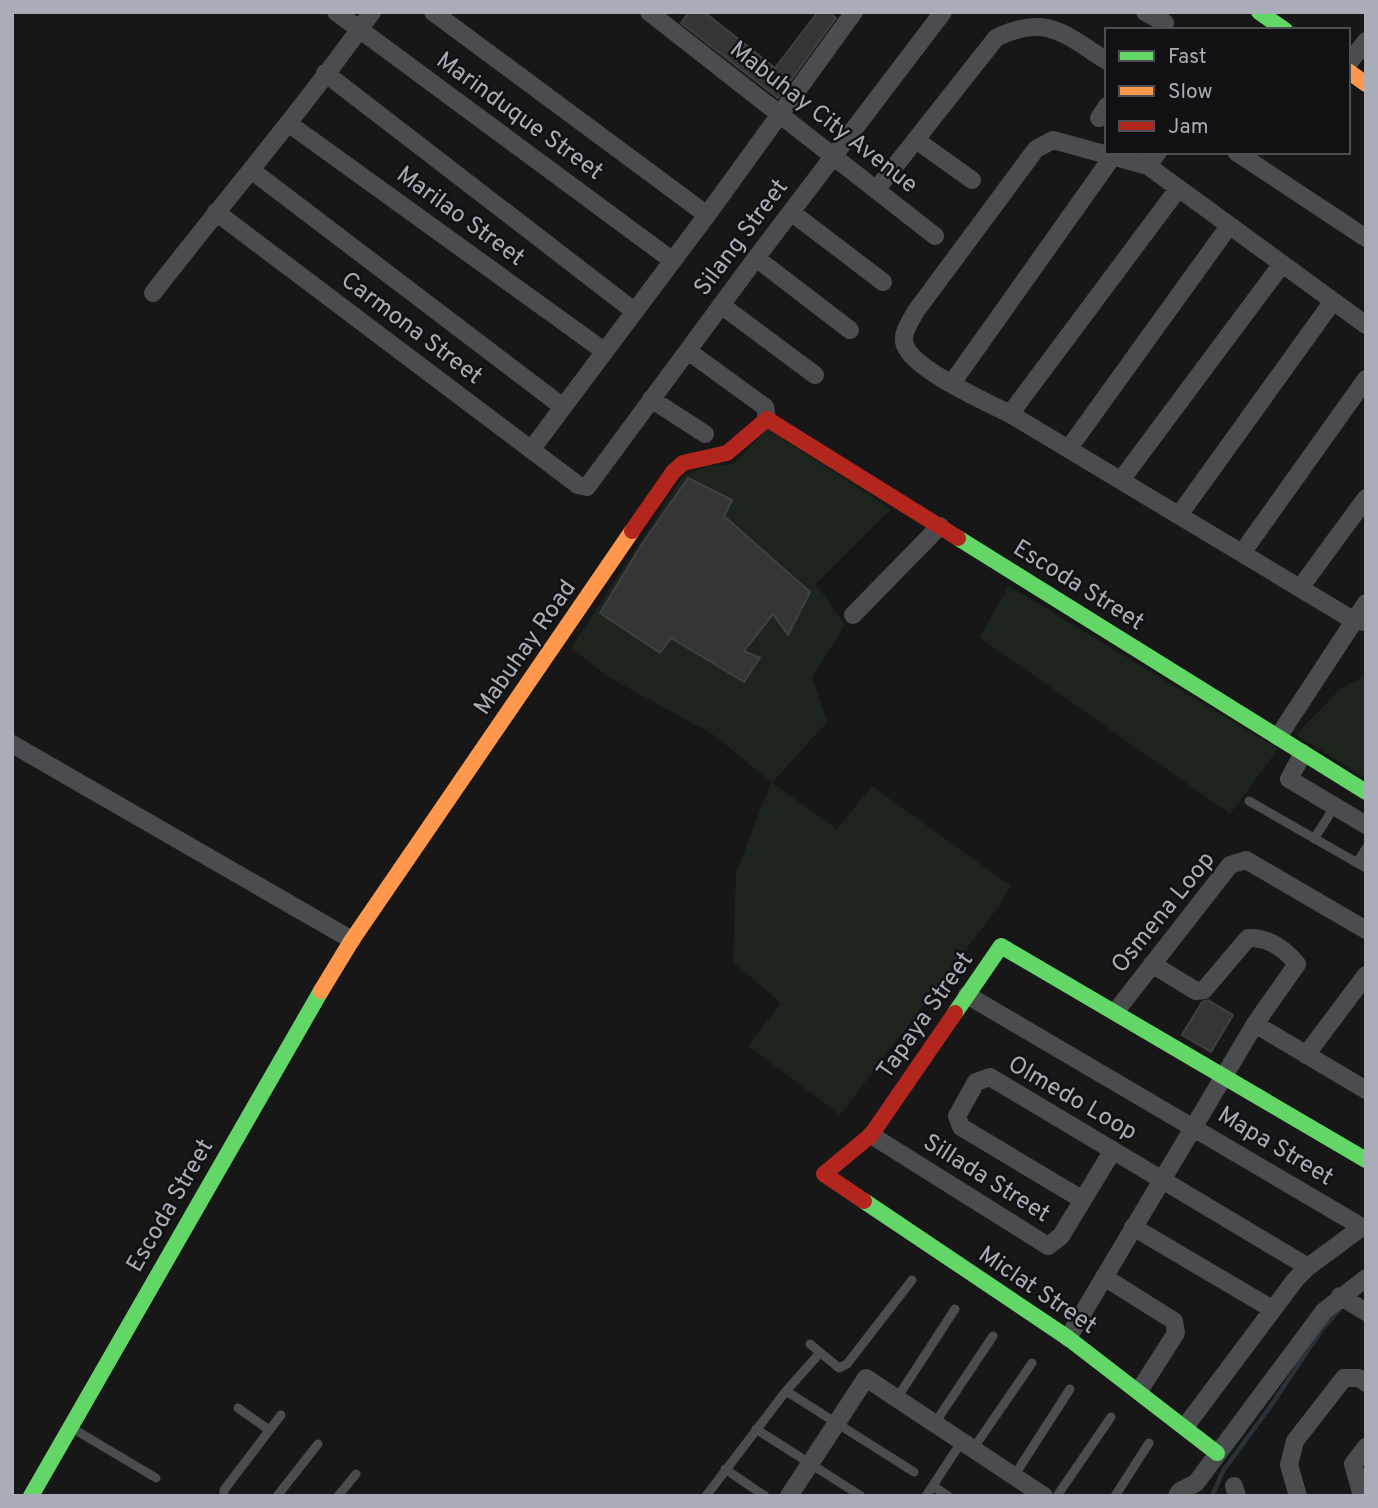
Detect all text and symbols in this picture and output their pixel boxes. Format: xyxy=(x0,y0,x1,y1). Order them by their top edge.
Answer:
legend xyxy=(1105,28,1350,154)
street label: Mabuhay City Avenue xyxy=(723,35,923,201)
text: Fast xyxy=(1168,44,1207,71)
street label: Marinduque Street xyxy=(430,46,608,188)
text: Slow xyxy=(1168,79,1213,106)
text: Jam xyxy=(1168,114,1209,141)
street label: Marilao Street xyxy=(390,160,530,274)
street label: Silang Street xyxy=(688,174,796,302)
street label: Carmona Street xyxy=(334,266,488,392)
street label: Escoda Street xyxy=(1007,534,1149,638)
street label: Mabuhay Road xyxy=(468,575,584,721)
street label: Osmena Loop xyxy=(1106,846,1222,980)
street label: Tapaya Street xyxy=(871,947,981,1085)
street label: Olmedo Loop xyxy=(1002,1050,1142,1148)
street label: Mapa Street xyxy=(1212,1101,1338,1193)
street label: Sillada Street xyxy=(917,1128,1055,1230)
street label: Escoda Street xyxy=(121,1134,221,1278)
street label: Miclat Street xyxy=(972,1240,1102,1342)

